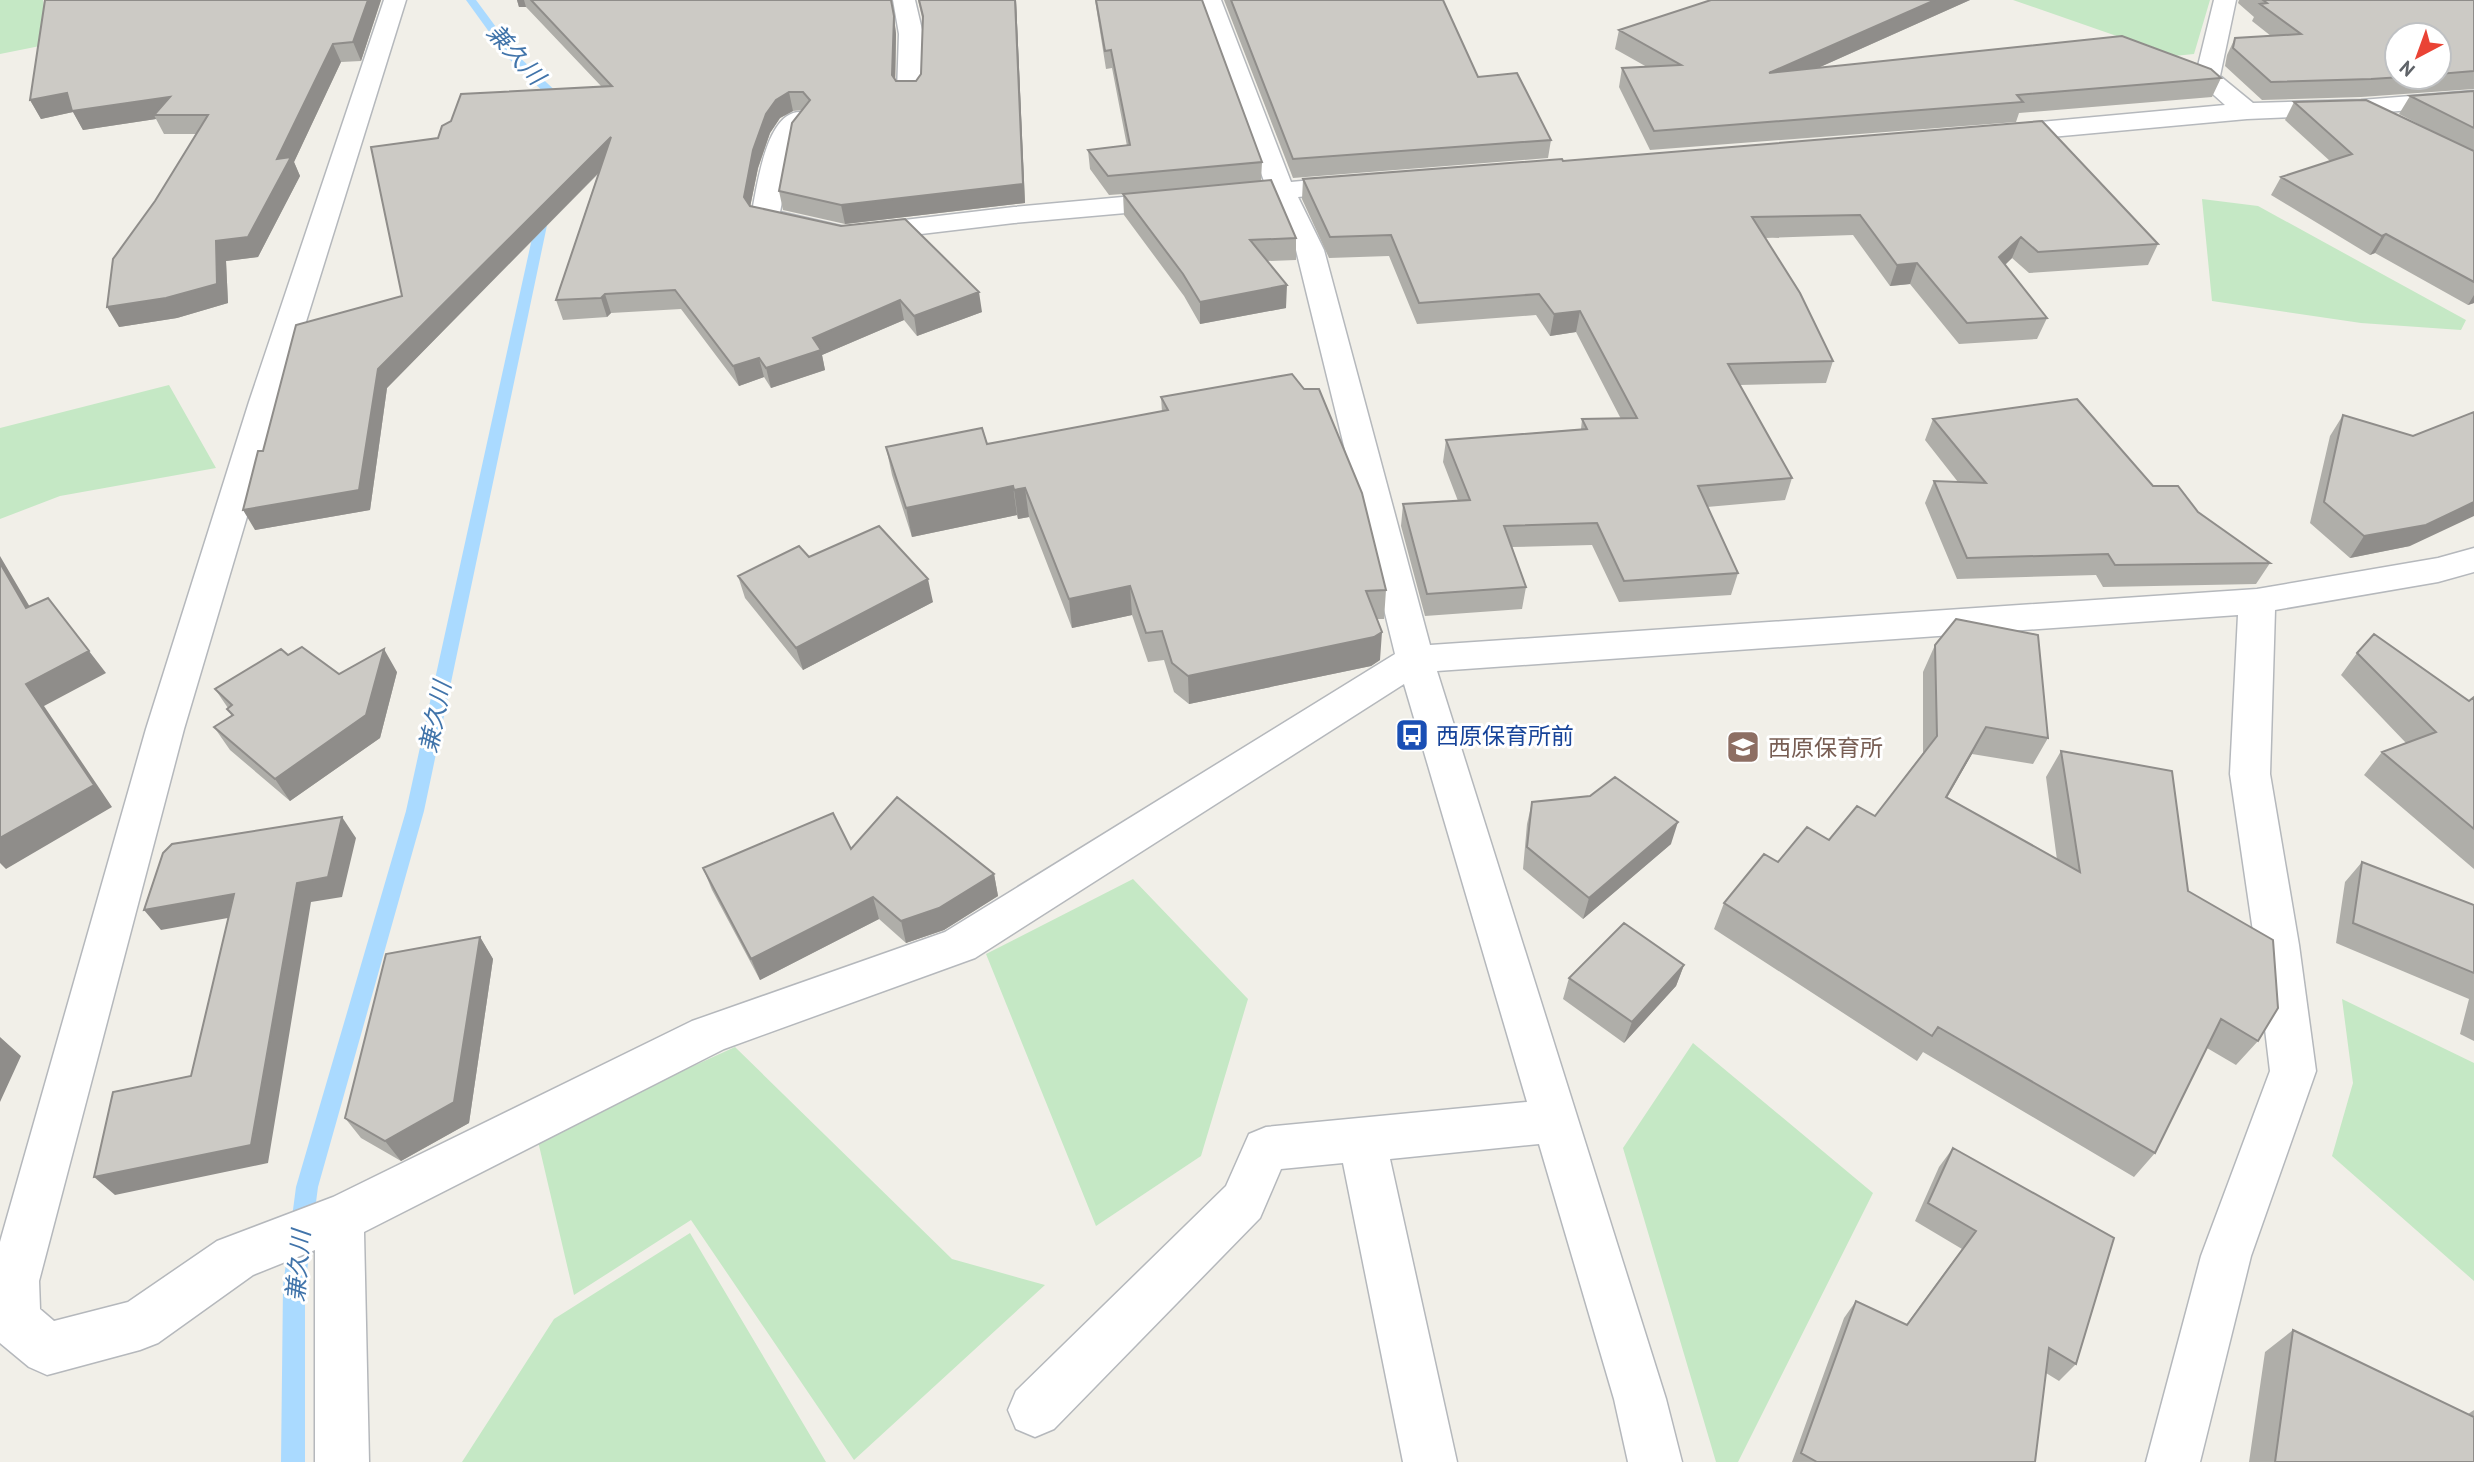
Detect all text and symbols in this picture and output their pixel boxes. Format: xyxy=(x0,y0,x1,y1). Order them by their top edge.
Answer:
water label: 兼久川 xyxy=(480,17,554,93)
north arrow xyxy=(2383,21,2453,91)
text: N xyxy=(2394,56,2419,82)
water label: 兼久川 xyxy=(412,676,458,755)
bus stop icon: 西原保育所前 xyxy=(1393,716,1431,754)
place label: 西原保育所前 xyxy=(1436,721,1574,750)
school or university icon: 西原保育所 xyxy=(1724,728,1762,766)
place label: 西原保育所 xyxy=(1768,733,1883,762)
water label: 兼久川 xyxy=(279,1226,317,1303)

